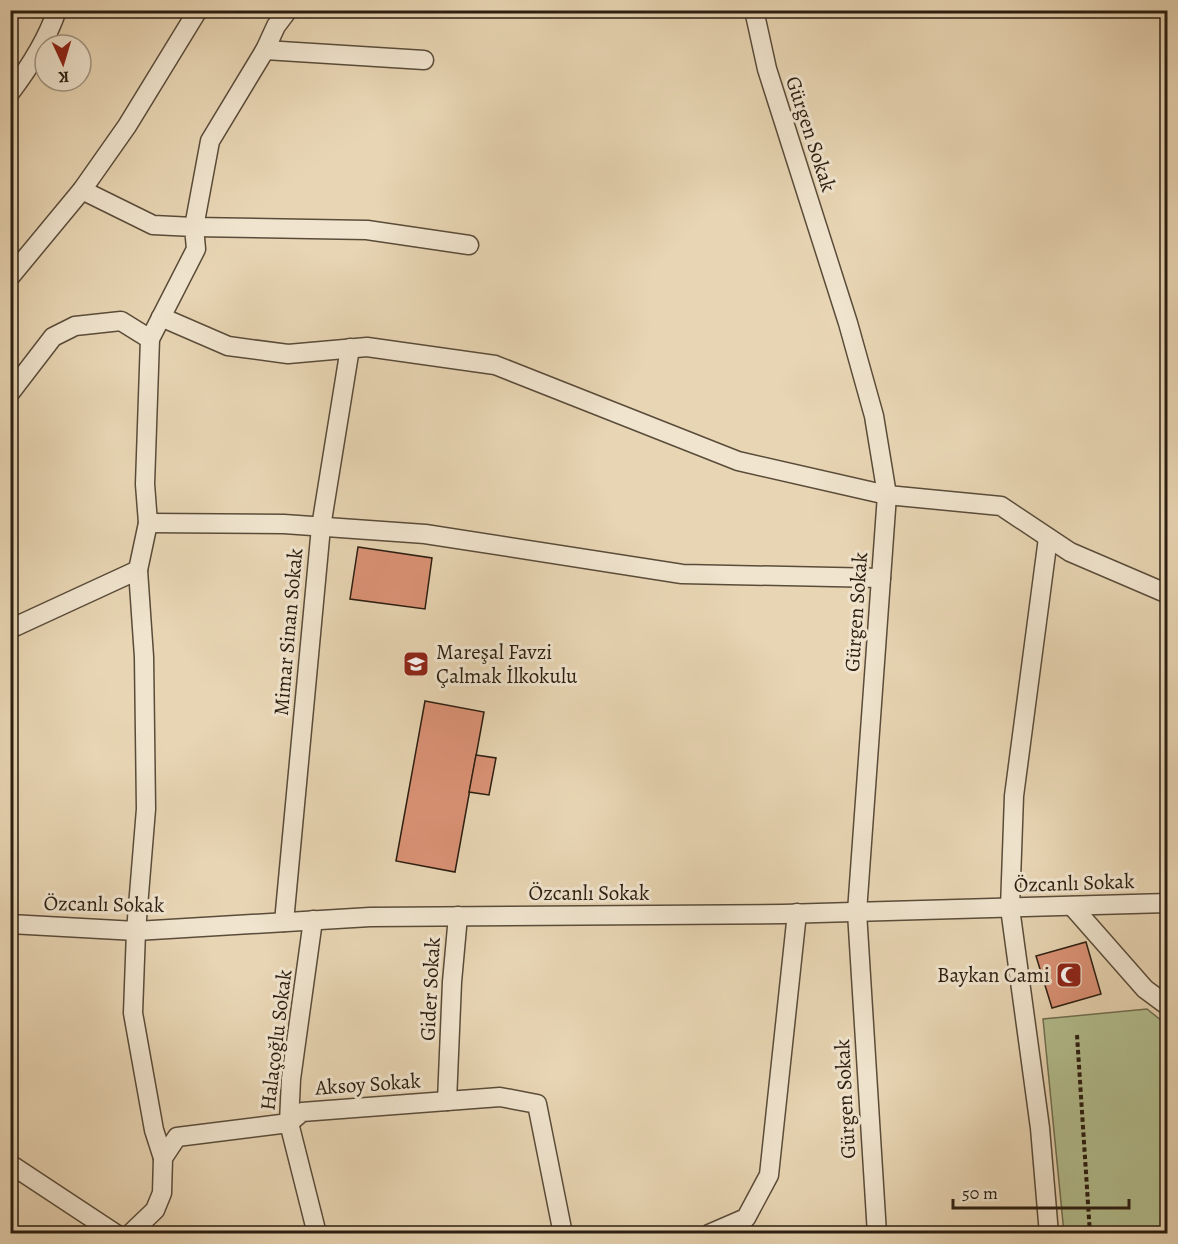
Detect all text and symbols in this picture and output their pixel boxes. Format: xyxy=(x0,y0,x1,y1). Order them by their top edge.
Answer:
north arrow xyxy=(33,33,93,93)
text: K xyxy=(57,66,70,88)
street label: Gürgen Sokak xyxy=(779,73,843,196)
street label: Mimar Sinan Sokak xyxy=(267,546,309,717)
street label: Gürgen Sokak xyxy=(838,551,874,673)
place label: Mareşal Favzi Çalmak İlkokulu xyxy=(436,638,578,690)
school or university icon: Mareşal Favzi Çalmak İlkokulu xyxy=(401,649,431,679)
street label: Özcanlı Sokak xyxy=(1013,867,1135,899)
street label: Özcanlı Sokak xyxy=(529,879,650,907)
street label: Özcanlı Sokak xyxy=(43,889,165,919)
street label: Gider Sokak xyxy=(413,936,447,1042)
mosque icon: Baykan Cami xyxy=(1054,960,1084,990)
place label: Baykan Cami xyxy=(937,961,1050,989)
street label: Halaçoğlu Sokak xyxy=(253,967,299,1112)
street label: Gürgen Sokak xyxy=(828,1038,862,1160)
street label: Aksoy Sokak xyxy=(313,1066,422,1102)
scale bar xyxy=(953,1172,1128,1210)
text: 50 m xyxy=(962,1181,998,1205)

